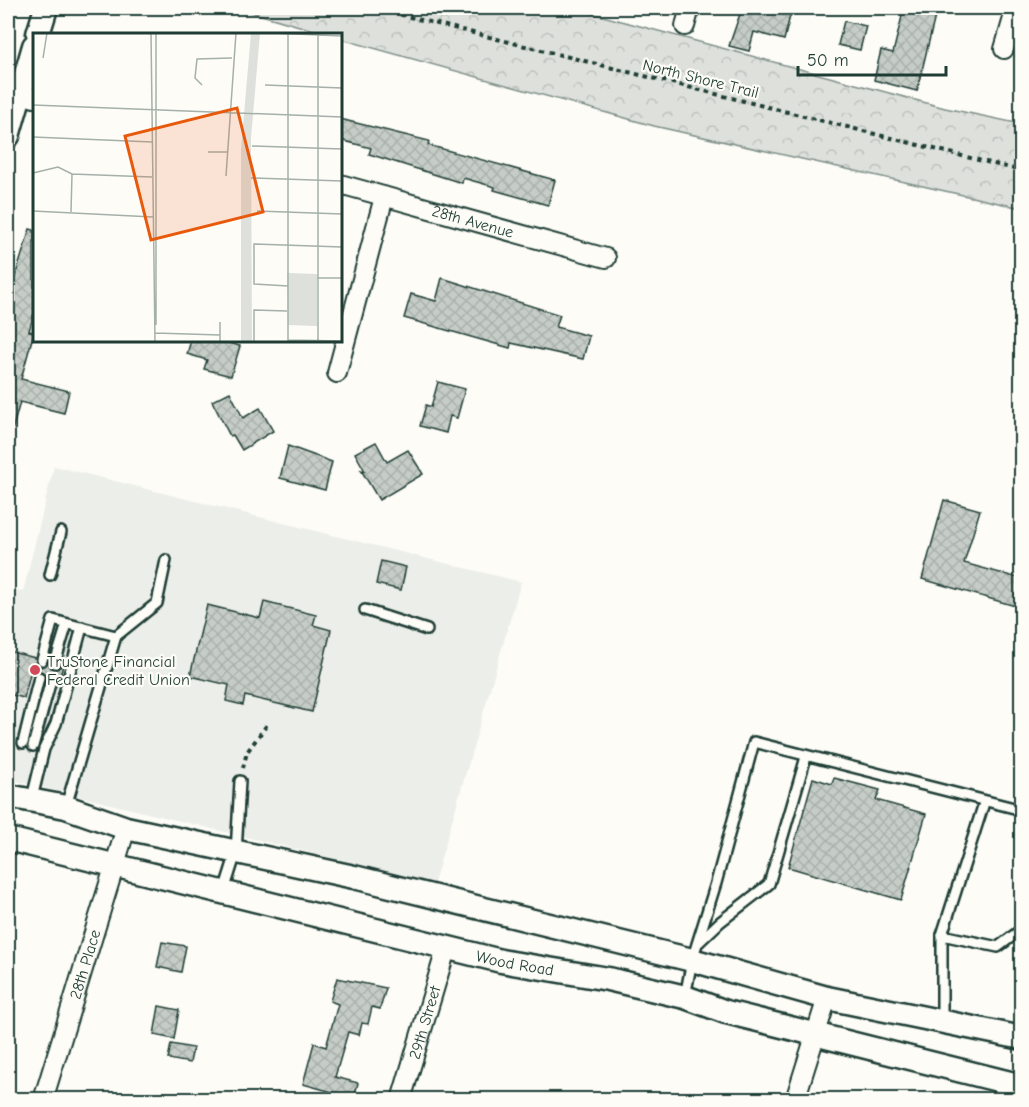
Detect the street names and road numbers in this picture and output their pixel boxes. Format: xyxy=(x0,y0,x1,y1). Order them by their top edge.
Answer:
street label: North Shore Trail xyxy=(641,56,761,102)
street label: 28th Avenue xyxy=(430,202,516,242)
street label: 28th Place xyxy=(66,928,104,1001)
street label: Wood Road xyxy=(474,947,555,980)
street label: 29th Street xyxy=(406,984,445,1061)

